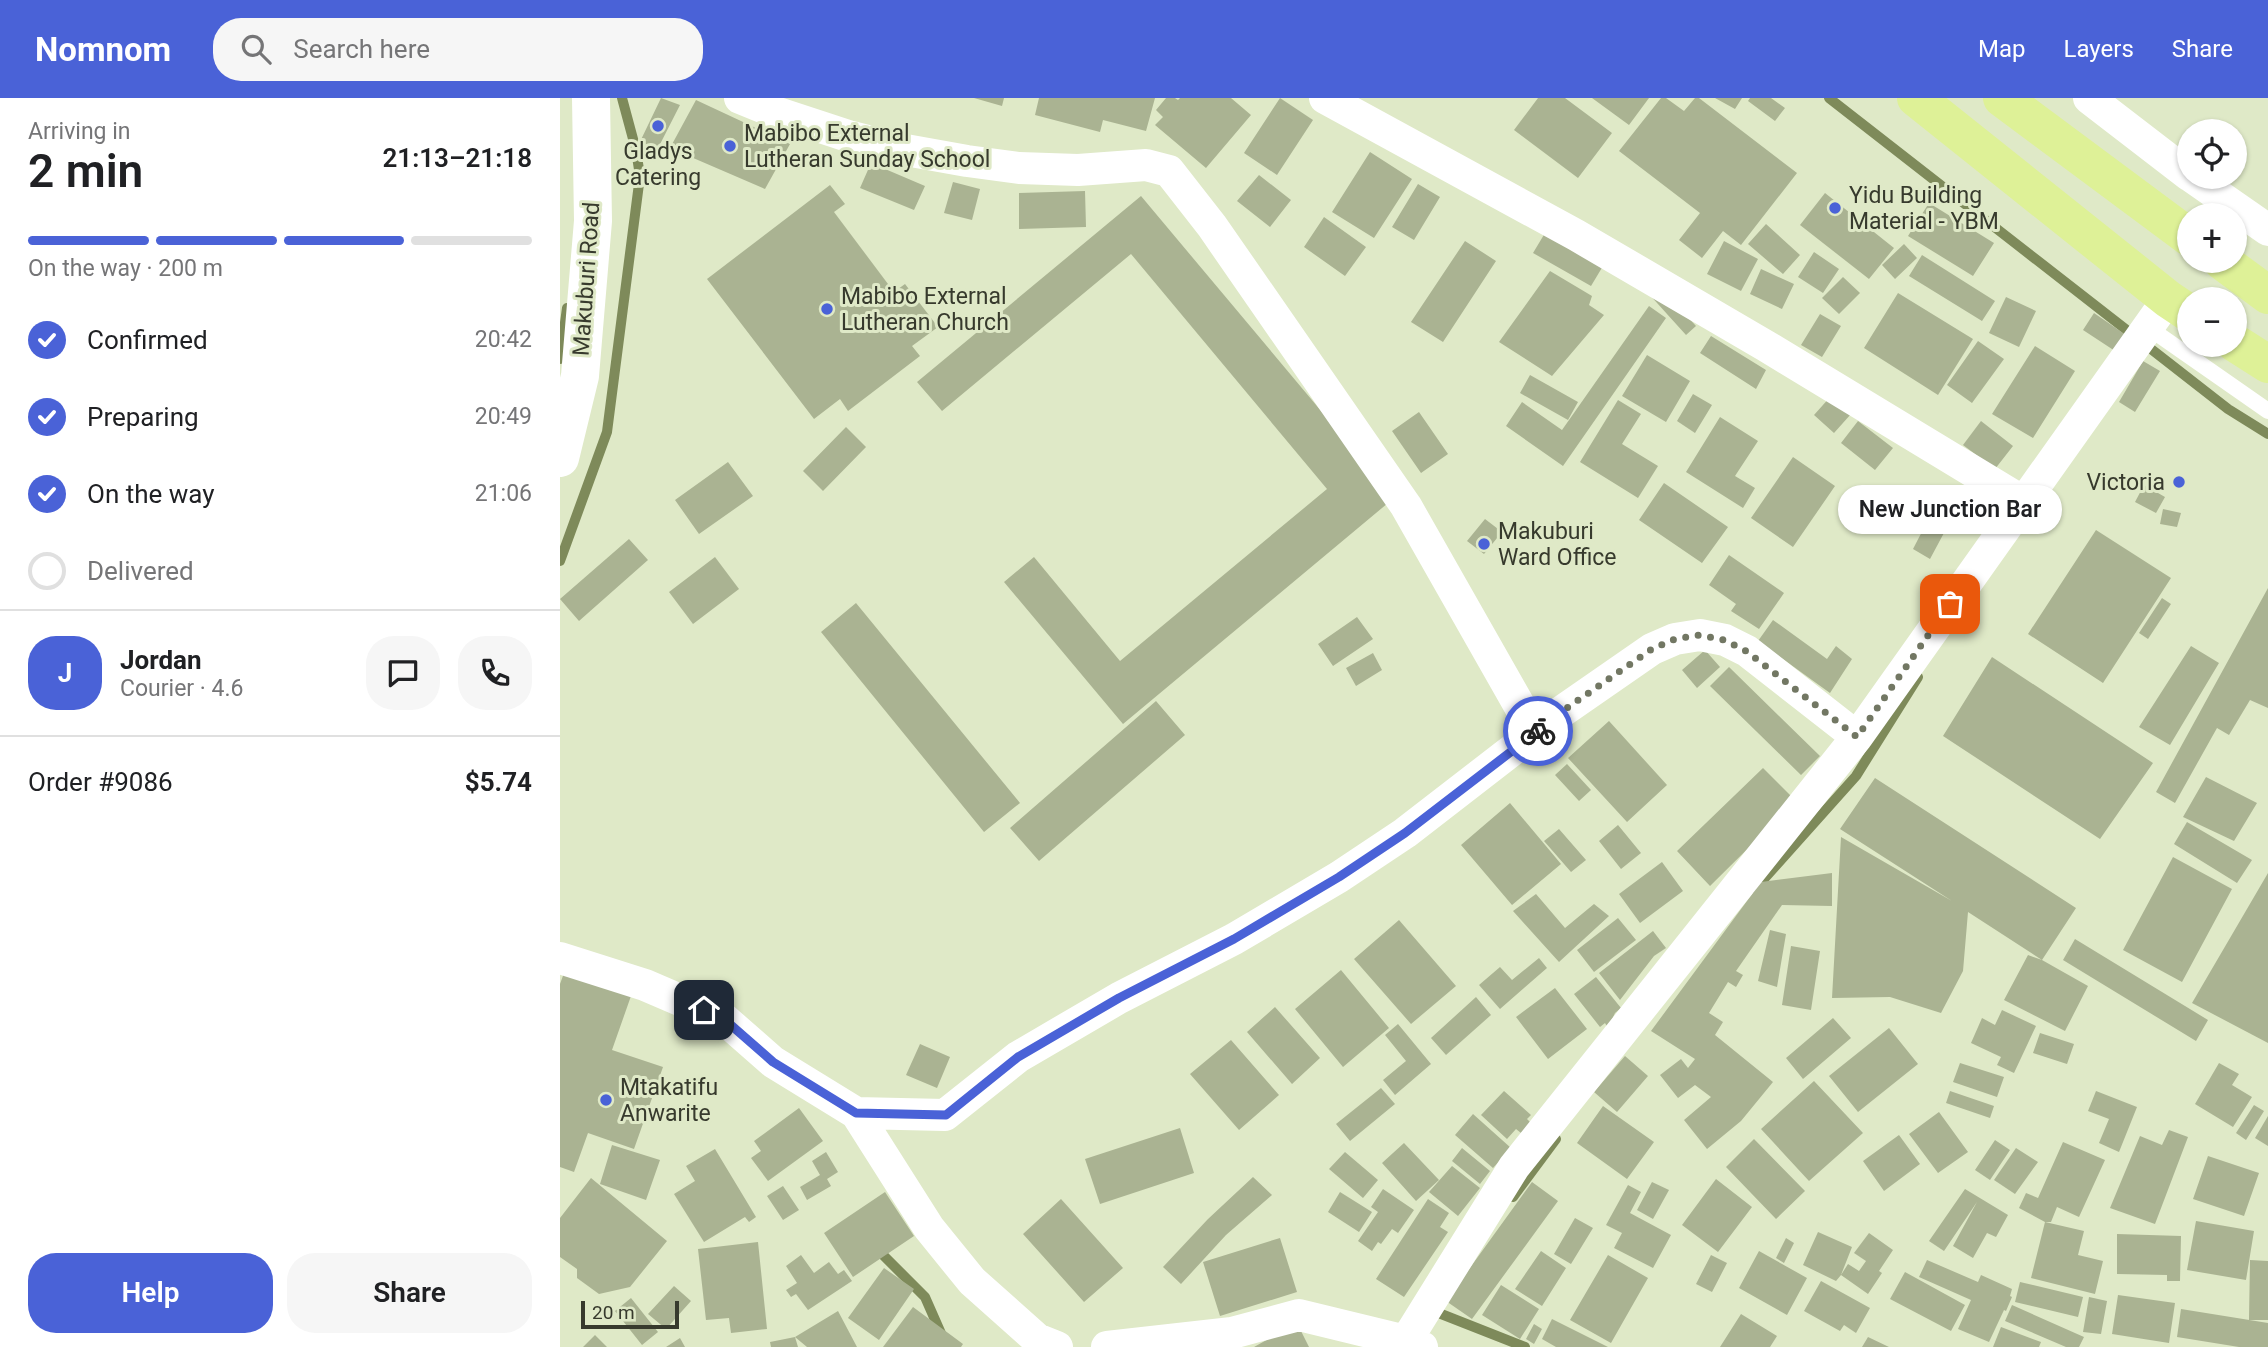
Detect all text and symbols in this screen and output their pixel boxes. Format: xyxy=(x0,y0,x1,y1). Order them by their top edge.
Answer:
search box xyxy=(213,18,703,81)
text: Nomnom xyxy=(35,30,171,69)
icon: search xyxy=(237,30,275,68)
text: Search here xyxy=(293,34,430,64)
text: Map xyxy=(1978,35,2026,63)
text: Layers xyxy=(2064,35,2134,63)
text: Share xyxy=(2172,35,2233,63)
text: Arriving in xyxy=(28,118,131,145)
marker: Gladys Catering xyxy=(650,118,666,134)
map controls xyxy=(2177,119,2247,357)
button: locate xyxy=(2177,119,2247,189)
place label: Mabibo External Lutheran Sunday School xyxy=(744,120,990,173)
place label: Gladys Catering xyxy=(615,138,701,191)
marker: Mabibo External Lutheran Sunday School xyxy=(722,138,738,154)
text: 21:13–21:18 xyxy=(382,143,532,173)
text: 2 min xyxy=(28,144,143,198)
place label: Yidu Building Material - YBM xyxy=(1849,182,1999,235)
marker: Yidu Building Material - YBM xyxy=(1827,200,1843,216)
street label: Makuburi Road xyxy=(568,201,605,357)
button: + xyxy=(2177,203,2247,273)
text: On the way · 200 m xyxy=(28,255,223,282)
place label: Mabibo External Lutheran Church xyxy=(841,283,1009,336)
button: − xyxy=(2177,287,2247,357)
marker: Mabibo External Lutheran Church xyxy=(819,301,835,317)
icon: check xyxy=(28,321,66,359)
text: Confirmed xyxy=(87,325,208,355)
text: 20:42 xyxy=(475,326,532,353)
icon: check xyxy=(28,398,66,436)
text: Preparing xyxy=(87,402,199,432)
text: 20:49 xyxy=(475,403,532,430)
place label: Victoria xyxy=(2086,469,2165,496)
marker: Victoria xyxy=(2171,474,2187,490)
icon: check xyxy=(28,475,66,513)
text: On the way xyxy=(87,479,215,509)
text: 21:06 xyxy=(475,480,532,507)
callout: New Junction Bar xyxy=(1838,485,2062,534)
text: New Junction Bar xyxy=(1859,496,2041,523)
place label: Makuburi Ward Office xyxy=(1498,518,1617,571)
marker: Makuburi Ward Office xyxy=(1476,536,1492,552)
text: Delivered xyxy=(87,556,194,586)
pin xyxy=(1920,574,1980,634)
icon: bag xyxy=(1931,585,1969,623)
button: chat xyxy=(366,636,440,710)
button: phone xyxy=(458,636,532,710)
text: Jordan xyxy=(120,645,202,675)
text: J xyxy=(58,658,72,688)
text: Courier · 4.6 xyxy=(120,675,243,702)
courier xyxy=(1503,696,1573,766)
icon: bike xyxy=(1519,712,1557,750)
text: Order #9086 xyxy=(28,767,173,797)
text: $5.74 xyxy=(465,767,532,797)
pin xyxy=(674,980,734,1040)
icon: home xyxy=(685,991,723,1029)
place label: Mtakatifu Anwarite xyxy=(620,1074,718,1127)
marker: Mtakatifu Anwarite xyxy=(598,1092,614,1108)
button: Help xyxy=(28,1253,273,1333)
button: Share xyxy=(287,1253,532,1333)
scale bar xyxy=(581,1298,679,1330)
text: 20 m xyxy=(592,1301,635,1324)

